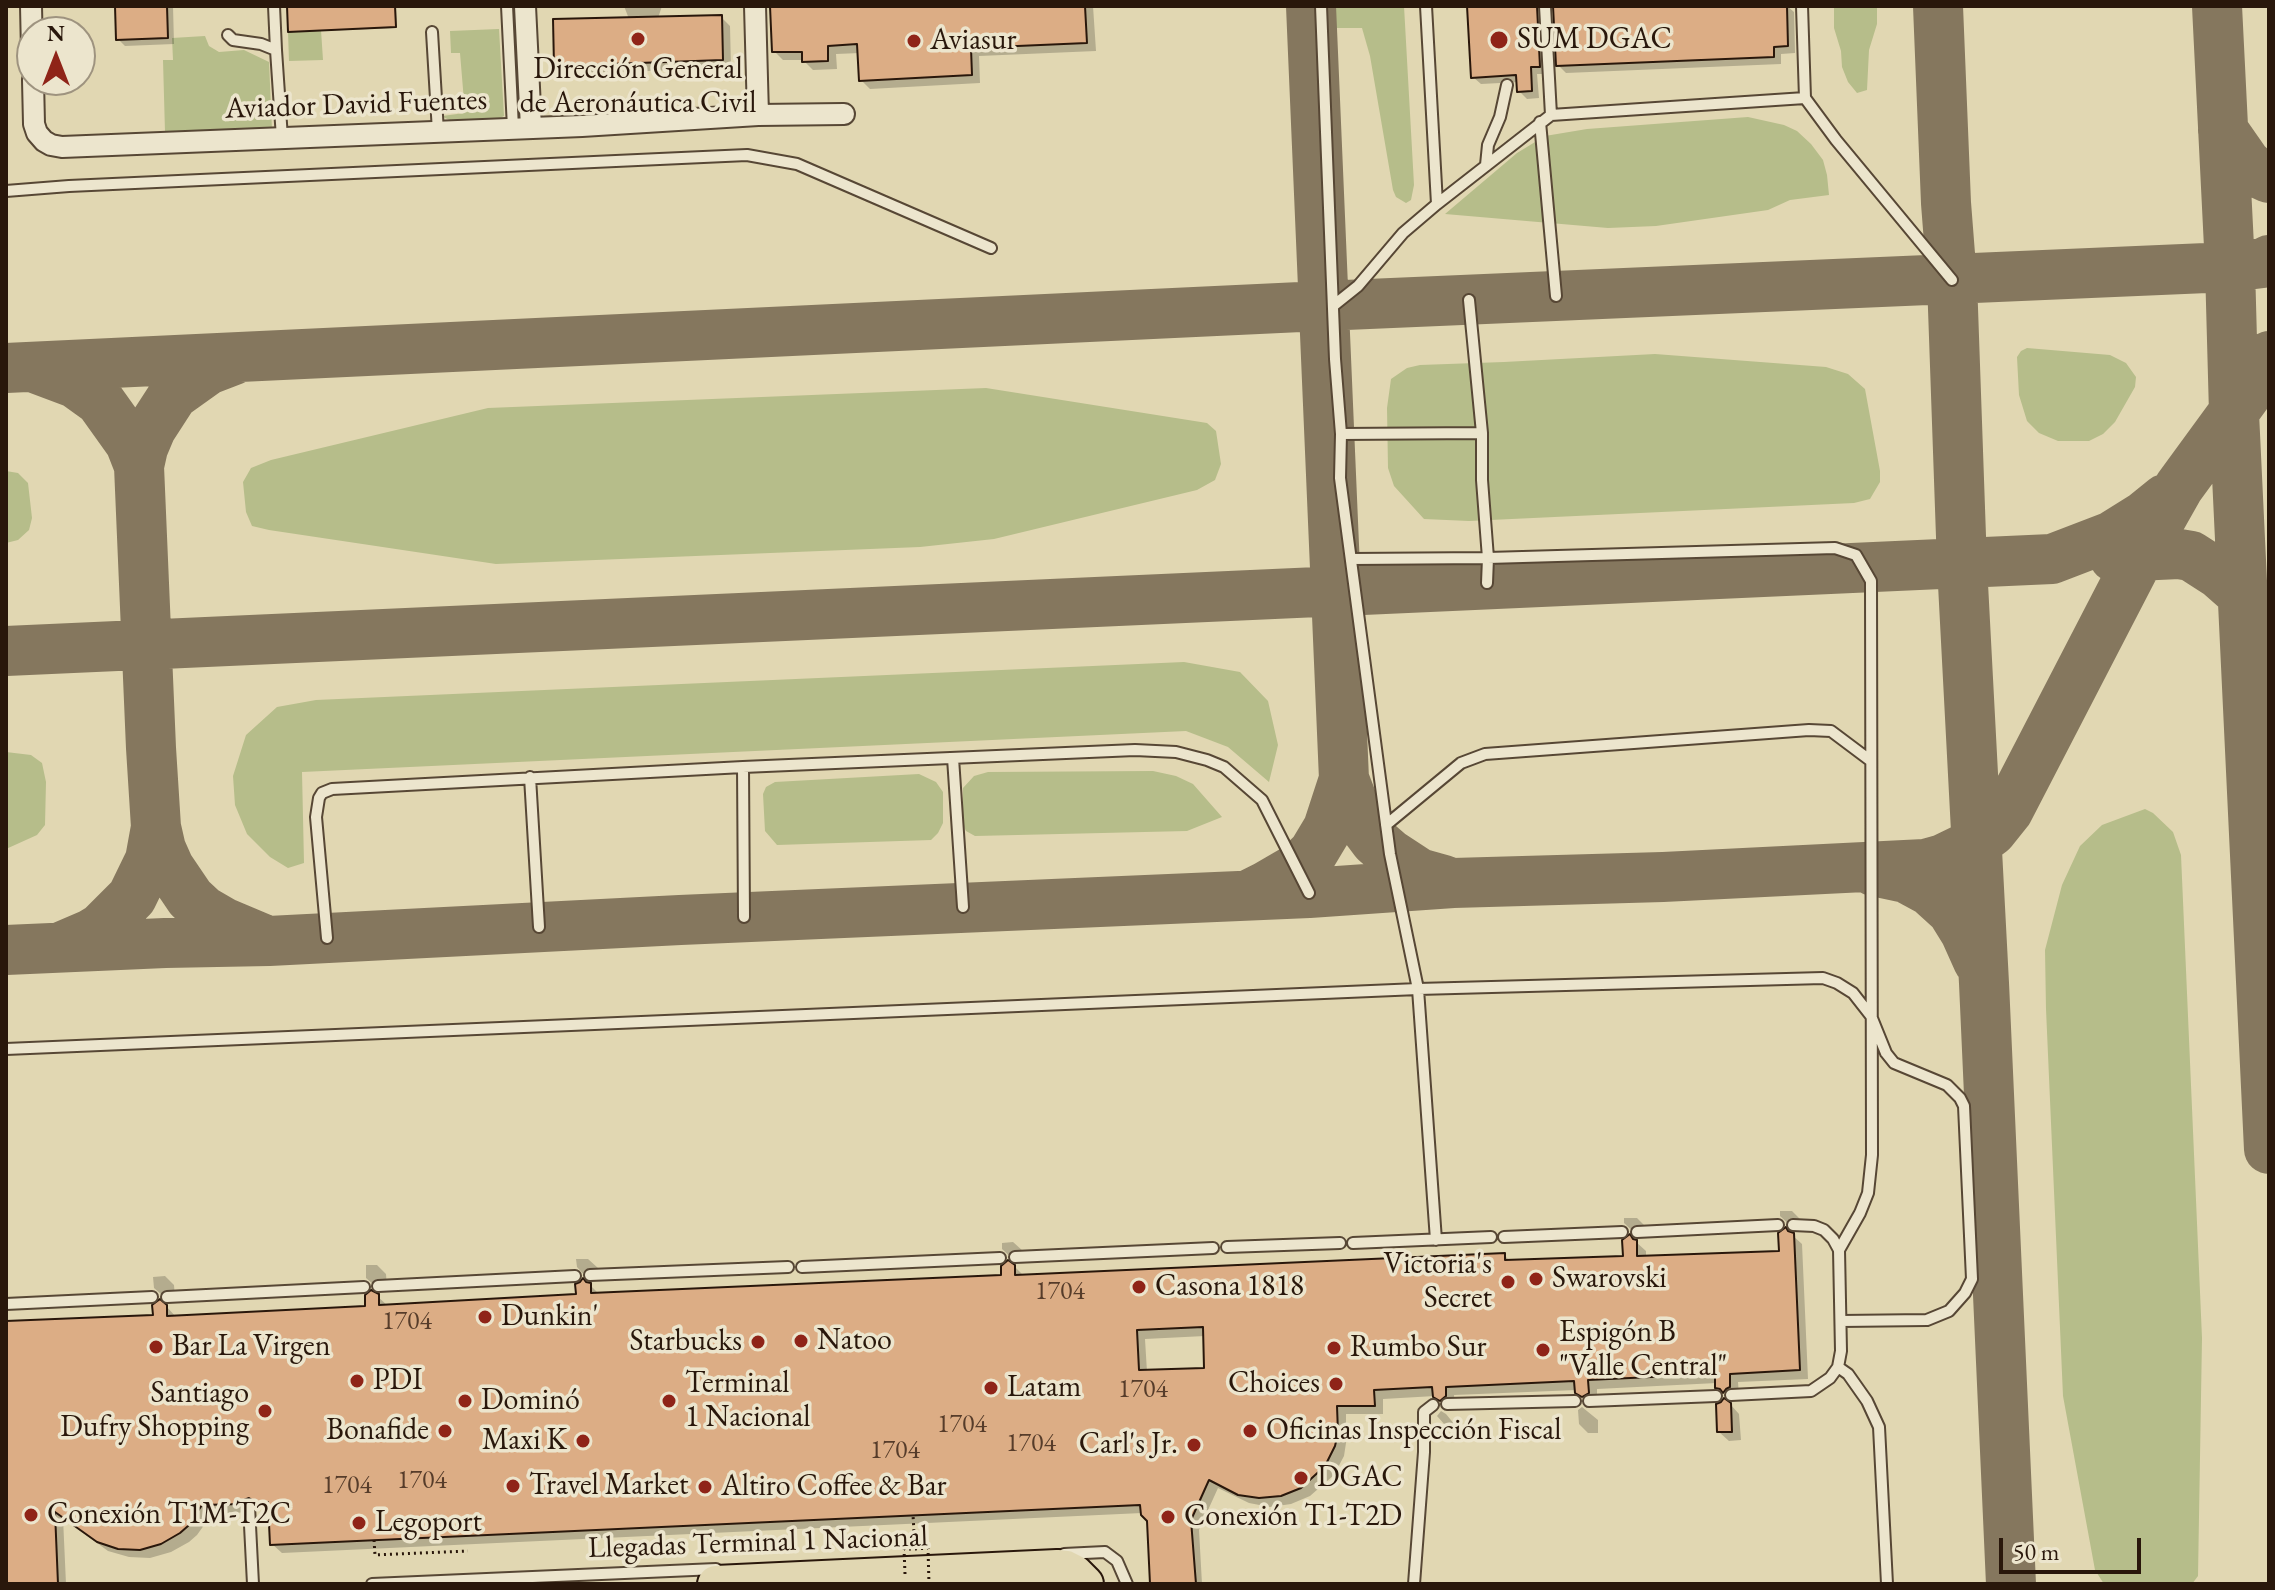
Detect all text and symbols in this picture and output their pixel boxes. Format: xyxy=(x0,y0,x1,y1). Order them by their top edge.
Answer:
north arrow xyxy=(16,16,96,96)
text: N xyxy=(47,19,65,48)
place label: SUM DGAC xyxy=(1517,22,1672,58)
place label: Aviasur xyxy=(930,23,1017,59)
marker: SUM DGAC xyxy=(1488,29,1510,51)
marker: Dirección General de Aeronáutica Civil xyxy=(629,30,647,48)
marker: Aviasur xyxy=(905,32,923,50)
place label: Dirección General de Aeronáutica Civil xyxy=(520,52,756,122)
street label: Aviador David Fuentes xyxy=(224,82,488,128)
place label: Victoria's Secret xyxy=(1384,1247,1492,1318)
place label: Swarovski xyxy=(1552,1261,1667,1297)
place label: Casona 1818 xyxy=(1155,1269,1304,1305)
marker: Swarovski xyxy=(1527,1270,1545,1288)
marker: Victoria's Secret xyxy=(1499,1273,1517,1291)
house number: 1704 xyxy=(1035,1276,1085,1308)
marker: Casona 1818 xyxy=(1130,1278,1148,1296)
place label: Dunkin' xyxy=(501,1299,599,1335)
house number: 1704 xyxy=(382,1306,432,1338)
marker: Dunkin' xyxy=(476,1308,494,1326)
place label: Espigón B "Valle Central" xyxy=(1559,1315,1727,1386)
place label: Natoo xyxy=(817,1323,892,1359)
place label: Starbucks xyxy=(629,1324,742,1360)
place label: Bar La Virgen xyxy=(172,1329,331,1365)
place label: Rumbo Sur xyxy=(1350,1330,1487,1366)
marker: Natoo xyxy=(792,1332,810,1350)
marker: Starbucks xyxy=(749,1333,767,1351)
marker: Bar La Virgen xyxy=(147,1338,165,1356)
marker: Rumbo Sur xyxy=(1325,1339,1343,1357)
marker: Espigón B "Valle Central" xyxy=(1534,1341,1552,1359)
place label: PDI xyxy=(373,1363,422,1399)
place label: Terminal 1 Nacional xyxy=(685,1366,811,1436)
place label: Choices xyxy=(1228,1366,1320,1402)
place label: Latam xyxy=(1007,1370,1081,1406)
marker: PDI xyxy=(348,1372,366,1390)
house number: 1704 xyxy=(1118,1374,1168,1406)
marker: Choices xyxy=(1327,1375,1345,1393)
place label: Santiago Dufry Shopping xyxy=(60,1376,249,1446)
marker: Latam xyxy=(982,1379,1000,1397)
place label: Dominó xyxy=(481,1383,580,1419)
marker: Dominó xyxy=(456,1392,474,1410)
marker: Terminal 1 Nacional xyxy=(660,1392,678,1410)
marker: Santiago Dufry Shopping xyxy=(256,1402,274,1420)
house number: 1704 xyxy=(937,1409,987,1441)
place label: Bonafide xyxy=(326,1413,429,1449)
place label: Oficinas Inspección Fiscal xyxy=(1266,1413,1561,1449)
marker: Bonafide xyxy=(436,1422,454,1440)
marker: Oficinas Inspección Fiscal xyxy=(1241,1422,1259,1440)
place label: Maxi K xyxy=(482,1423,567,1459)
place label: Carl's Jr. xyxy=(1079,1427,1178,1463)
house number: 1704 xyxy=(1006,1428,1056,1460)
marker: Maxi K xyxy=(574,1432,592,1450)
house number: 1704 xyxy=(870,1435,920,1467)
marker: Carl's Jr. xyxy=(1185,1436,1203,1454)
place label: DGAC xyxy=(1317,1460,1403,1496)
house number: 1704 xyxy=(397,1465,447,1497)
place label: Travel Market xyxy=(529,1468,688,1504)
place label: Altiro Coffee & Bar xyxy=(721,1469,947,1505)
marker: DGAC xyxy=(1292,1469,1310,1487)
house number: 1704 xyxy=(322,1470,372,1502)
marker: Travel Market xyxy=(504,1477,522,1495)
marker: Altiro Coffee & Bar xyxy=(696,1478,714,1496)
place label: Conexión T1M-T2C xyxy=(47,1497,291,1533)
place label: Conexión T1-T2D xyxy=(1184,1499,1402,1535)
place label: Legoport xyxy=(375,1505,482,1541)
marker: Conexión T1M-T2C xyxy=(22,1506,40,1524)
marker: Conexión T1-T2D xyxy=(1159,1508,1177,1526)
marker: Legoport xyxy=(350,1514,368,1532)
street label: Llegadas Terminal 1 Nacional xyxy=(587,1519,929,1567)
scale bar xyxy=(2003,1522,2145,1572)
text: 50 m xyxy=(2013,1536,2060,1567)

